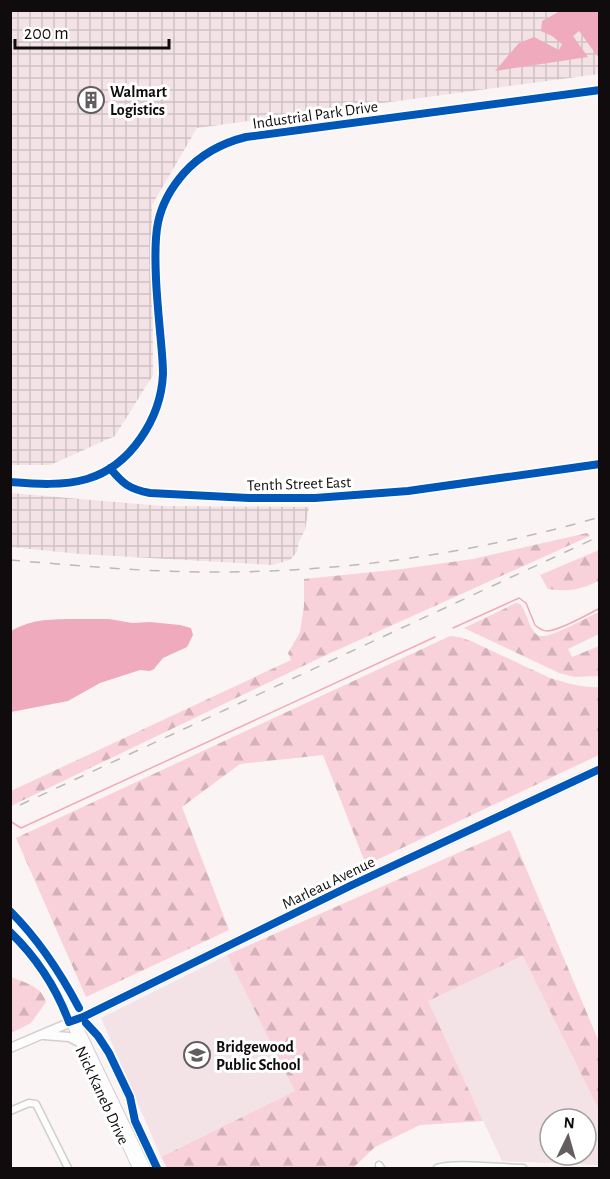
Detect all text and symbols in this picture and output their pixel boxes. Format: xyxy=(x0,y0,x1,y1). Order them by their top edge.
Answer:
scale bar xyxy=(15,12,170,50)
text: 200 m xyxy=(24,25,69,43)
place label: Walmart Logistics xyxy=(110,84,168,118)
building icon: Walmart Logistics xyxy=(76,85,106,115)
street label: Industrial Park Drive xyxy=(251,98,379,132)
street label: Tenth Street East xyxy=(246,474,352,494)
street label: Marleau Avenue xyxy=(280,854,377,912)
place label: Bridgewood Public School xyxy=(216,1039,301,1073)
school or university icon: Bridgewood Public School xyxy=(182,1040,212,1070)
street label: Nick Kaneb Drive xyxy=(72,1044,132,1147)
north arrow xyxy=(538,1107,598,1167)
text: N xyxy=(563,1115,575,1132)

